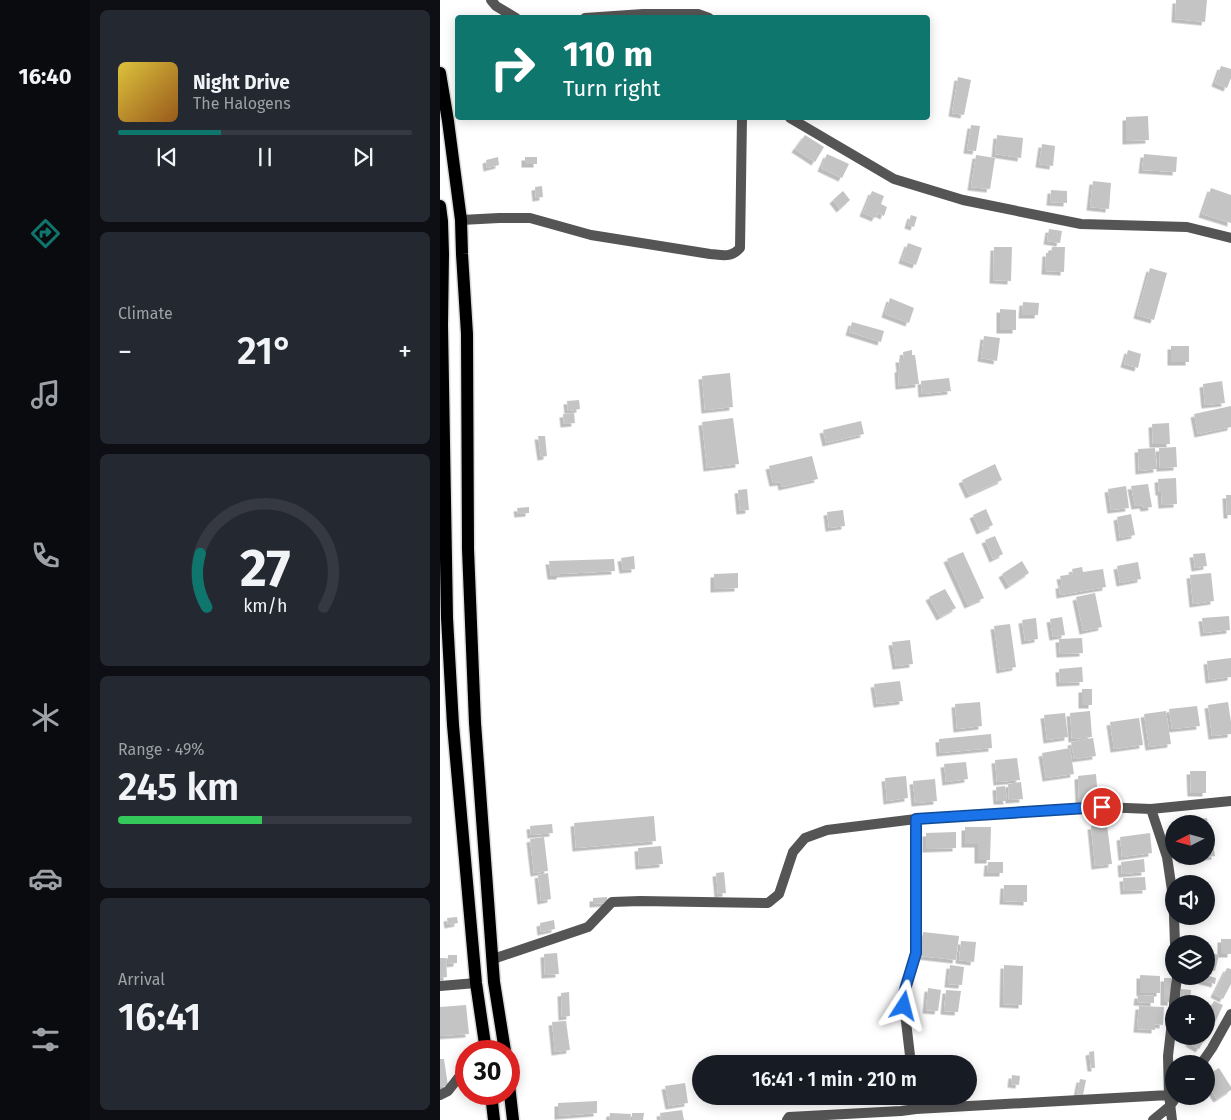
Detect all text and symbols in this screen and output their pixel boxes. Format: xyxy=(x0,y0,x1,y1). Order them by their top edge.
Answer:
text: 110 m xyxy=(563,33,653,75)
icon: right xyxy=(480,35,545,100)
text: 16:40 xyxy=(18,63,72,90)
text: Night Drive xyxy=(193,71,290,94)
text: Turn right xyxy=(563,75,660,102)
text: The Halogens xyxy=(193,94,291,113)
icon: previous xyxy=(153,143,181,171)
icon: pause xyxy=(251,143,279,171)
icon: next xyxy=(349,143,377,171)
icon: directions xyxy=(28,216,63,251)
text: Climate xyxy=(118,304,173,323)
text: 21° xyxy=(237,328,293,374)
text: − xyxy=(118,335,132,368)
text: + xyxy=(398,335,412,368)
icon: music xyxy=(28,377,63,412)
text: 27 xyxy=(240,537,290,600)
icon: phone xyxy=(28,538,63,573)
text: km/h xyxy=(243,595,287,617)
icon: climate xyxy=(28,700,63,735)
text: Range · 49% xyxy=(118,740,205,759)
text: 245 km xyxy=(118,764,239,810)
pin xyxy=(1081,786,1123,828)
icon: arrive xyxy=(1088,793,1116,821)
north arrow xyxy=(1165,815,1215,865)
map controls xyxy=(1165,815,1215,1105)
icon: car xyxy=(28,861,63,896)
button: sound xyxy=(1165,875,1215,925)
button: layers xyxy=(1165,935,1215,985)
text: Arrival xyxy=(118,970,165,989)
position arrow xyxy=(877,979,929,1031)
text: 16:41 xyxy=(118,994,201,1040)
button: + xyxy=(1165,995,1215,1045)
icon: filters xyxy=(28,1022,63,1057)
speed limit sign: 30 xyxy=(455,1040,520,1105)
button: − xyxy=(1165,1055,1215,1105)
text: 16:41 · 1 min · 210 m xyxy=(752,1068,917,1091)

